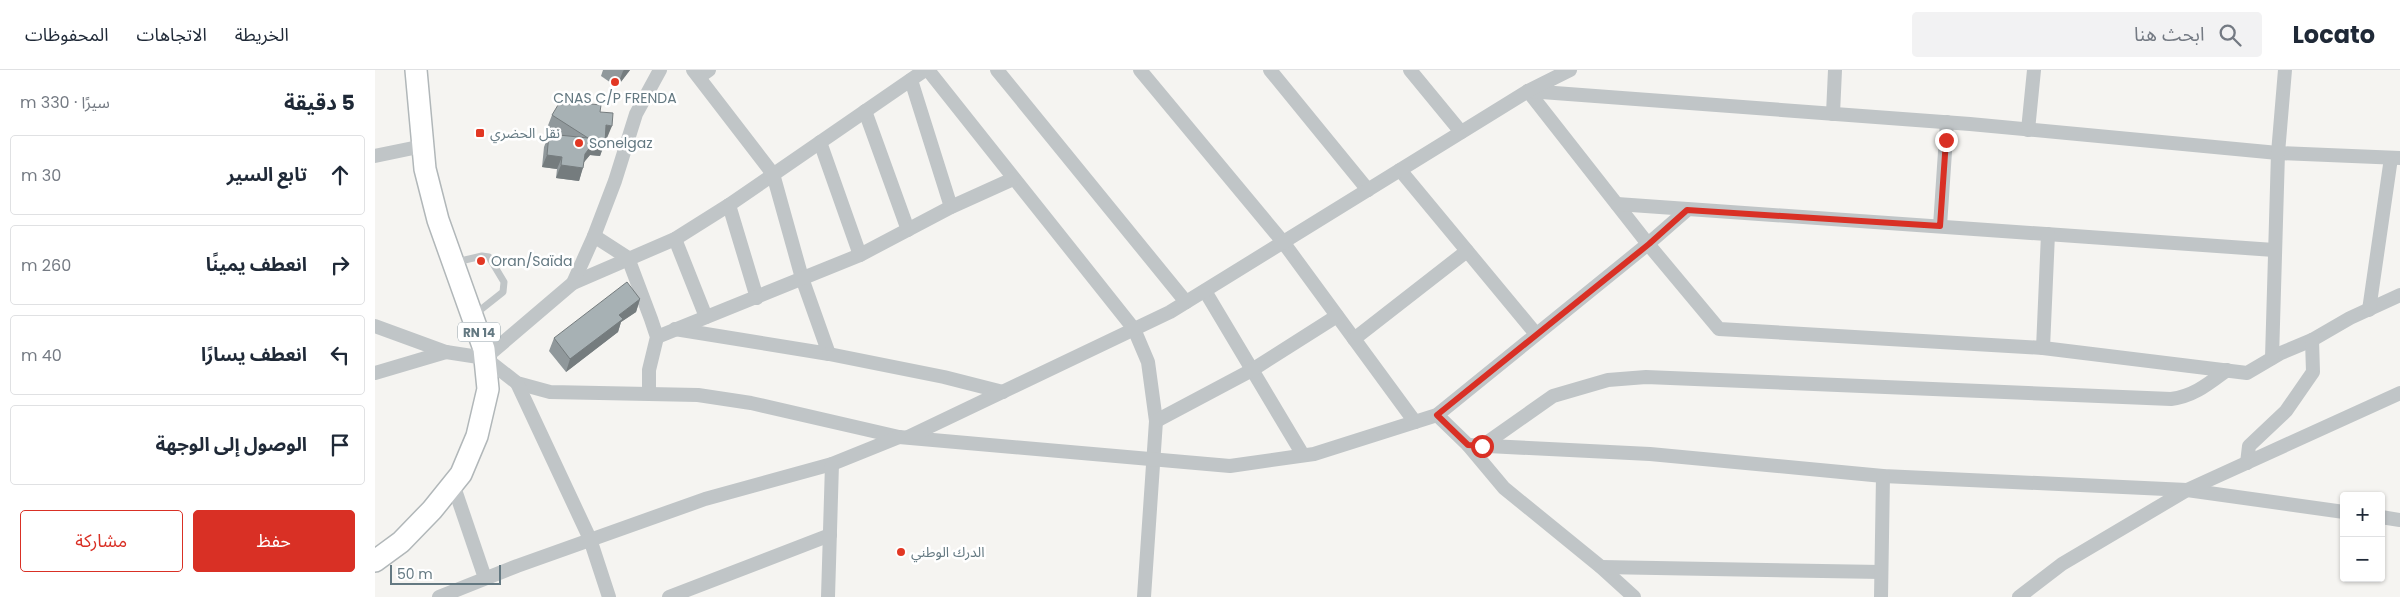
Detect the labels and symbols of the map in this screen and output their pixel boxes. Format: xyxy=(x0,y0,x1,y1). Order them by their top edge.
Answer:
marker: CNAS C/P FRENDA xyxy=(609,76,621,88)
place label: CNAS C/P FRENDA xyxy=(553,88,677,108)
place label: نقل الحضري xyxy=(490,123,560,144)
marker: نقل الحضري xyxy=(474,127,486,139)
route end xyxy=(1935,129,1958,152)
place label: Sonelgaz xyxy=(589,133,653,153)
marker: Sonelgaz xyxy=(573,137,585,149)
place label: Oran/Saïda xyxy=(491,251,572,271)
marker: Oran/Saïda xyxy=(475,255,487,267)
road number: RN 14 xyxy=(458,322,500,342)
route start xyxy=(1471,435,1494,458)
place label: الدرك الوطني xyxy=(911,542,984,563)
marker: الدرك الوطني xyxy=(895,546,907,558)
scale bar xyxy=(390,562,501,585)

